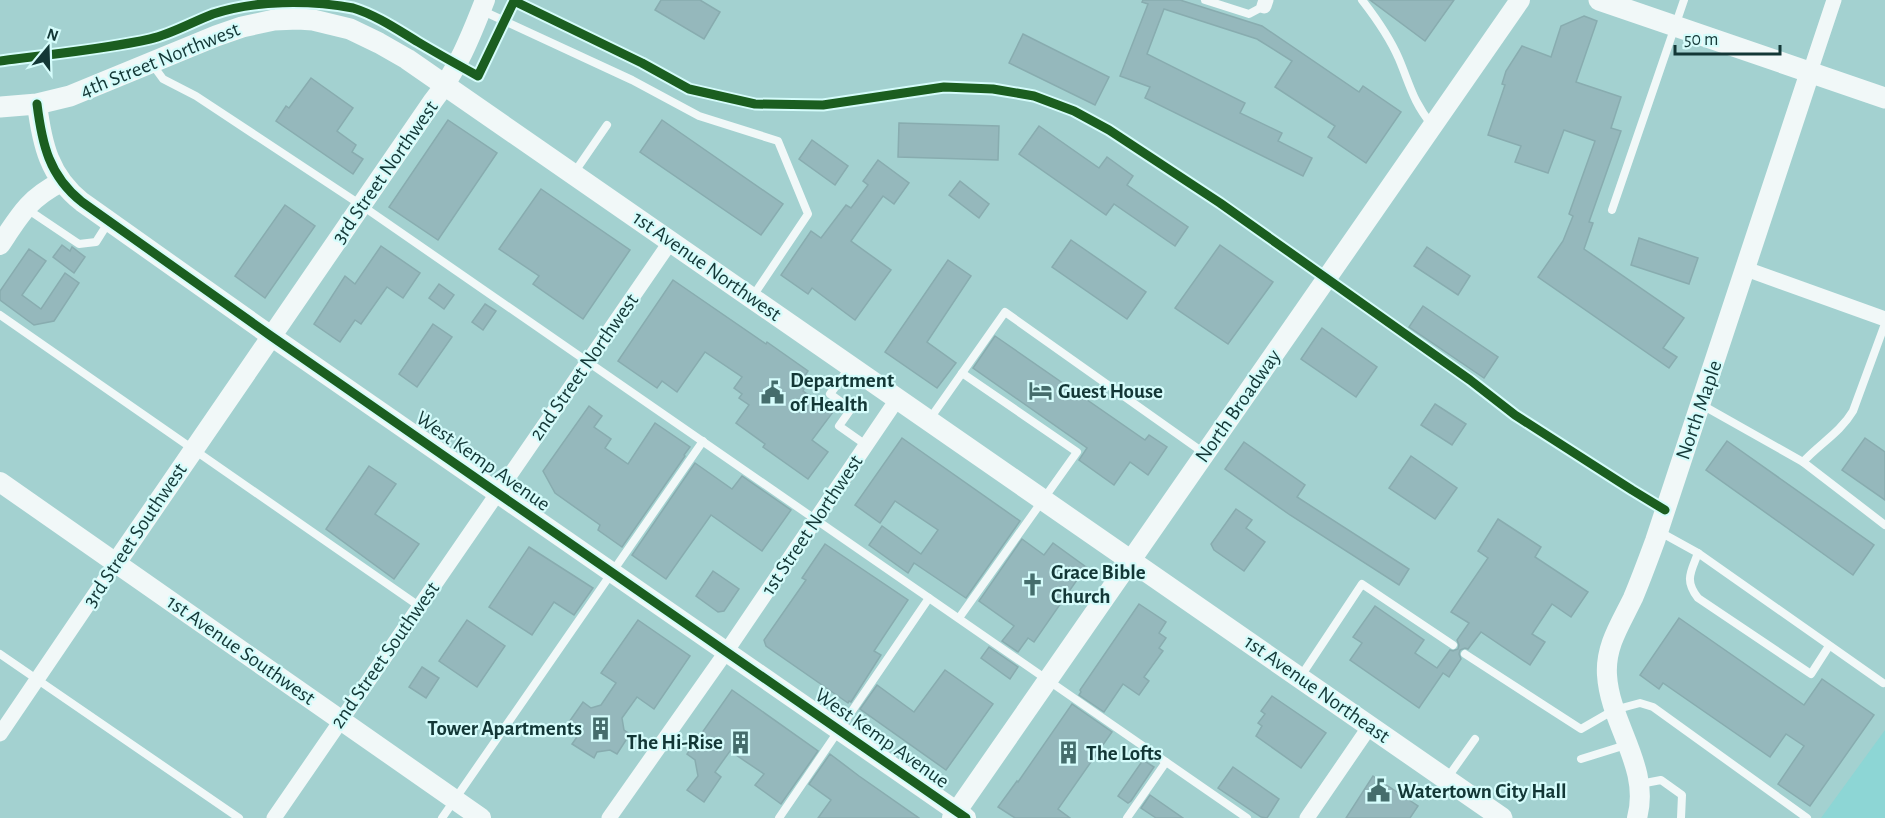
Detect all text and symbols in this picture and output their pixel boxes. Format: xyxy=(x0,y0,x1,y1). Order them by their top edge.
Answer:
north arrow xyxy=(18,18,78,78)
street label: 4th Street Northwest xyxy=(77,18,243,102)
scale bar xyxy=(1675,18,1780,56)
text: N xyxy=(45,25,60,44)
text: 50 m xyxy=(1684,31,1718,49)
street label: 3rd Street Northwest xyxy=(328,97,442,247)
street label: 1st Avenue Northwest xyxy=(629,207,785,325)
street label: 2nd Street Northwest xyxy=(526,290,643,444)
street label: North Broadway xyxy=(1191,346,1285,466)
street label: North Maple xyxy=(1672,358,1726,462)
place label: Department of Health xyxy=(790,370,894,415)
hotel icon: Guest House xyxy=(1027,378,1053,404)
public building icon: Department of Health xyxy=(759,379,785,405)
place label: Guest House xyxy=(1058,381,1163,402)
street label: West Kemp Avenue xyxy=(412,407,554,515)
street label: 1st Street Northwest xyxy=(757,451,867,599)
street label: 3rd Street Southwest xyxy=(79,459,191,611)
place label: Grace Bible Church xyxy=(1051,562,1146,607)
church icon: Grace Bible Church xyxy=(1020,571,1046,597)
street label: 2nd Street Southwest xyxy=(327,578,443,732)
street label: 1st Avenue Southwest xyxy=(163,591,319,709)
street label: 1st Avenue Northeast xyxy=(1240,631,1394,747)
street label: West Kemp Avenue xyxy=(811,684,953,792)
building icon: Tower Apartments xyxy=(587,715,613,741)
place label: Tower Apartments xyxy=(427,718,582,739)
building icon: The Hi-Rise xyxy=(728,729,754,755)
place label: The Hi-Rise xyxy=(626,732,723,753)
building icon: The Lofts xyxy=(1055,740,1081,766)
place label: The Lofts xyxy=(1086,743,1162,764)
public building icon: Watertown City Hall xyxy=(1366,778,1392,804)
place label: Watertown City Hall xyxy=(1397,781,1567,802)

